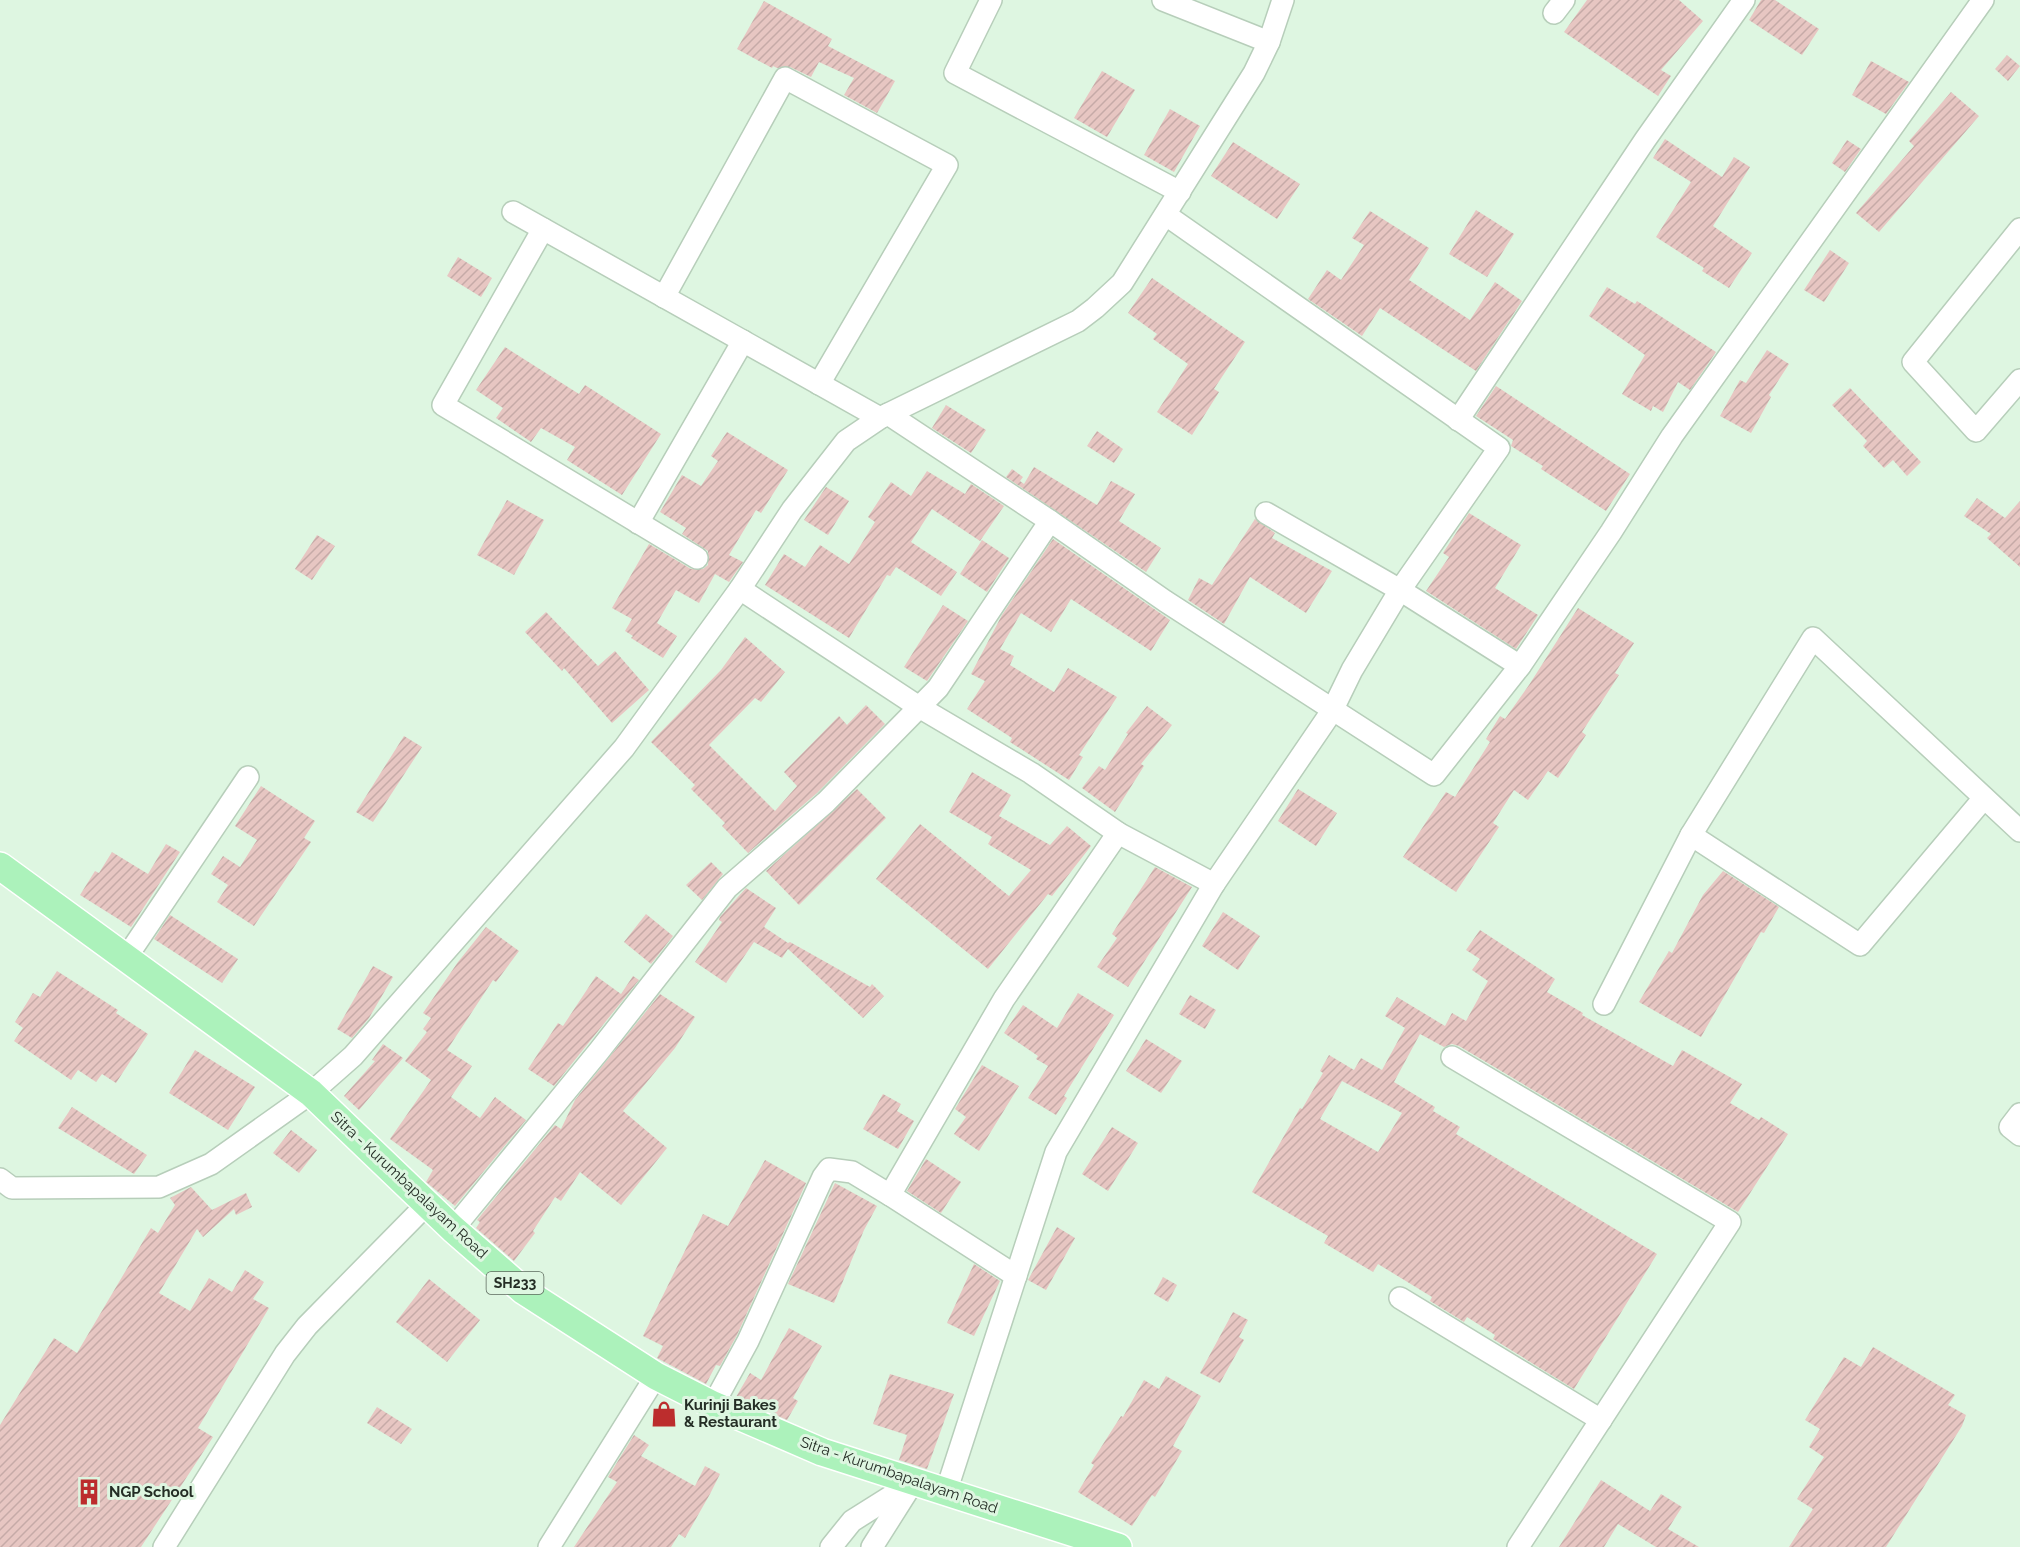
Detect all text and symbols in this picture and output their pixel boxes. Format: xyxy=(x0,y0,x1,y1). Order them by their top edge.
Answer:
street label: Sitra - Kurumbapalayam Road xyxy=(327,1108,491,1262)
road number: SH233 xyxy=(486,1272,544,1294)
place label: Kurinji Bakes & Restaurant xyxy=(684,1396,777,1431)
shop icon: Kurinji Bakes & Restaurant xyxy=(649,1399,679,1429)
street label: Sitra - Kurumbapalayam Road xyxy=(798,1433,1000,1517)
building icon: NGP School xyxy=(74,1477,104,1507)
place label: NGP School xyxy=(109,1483,194,1501)

